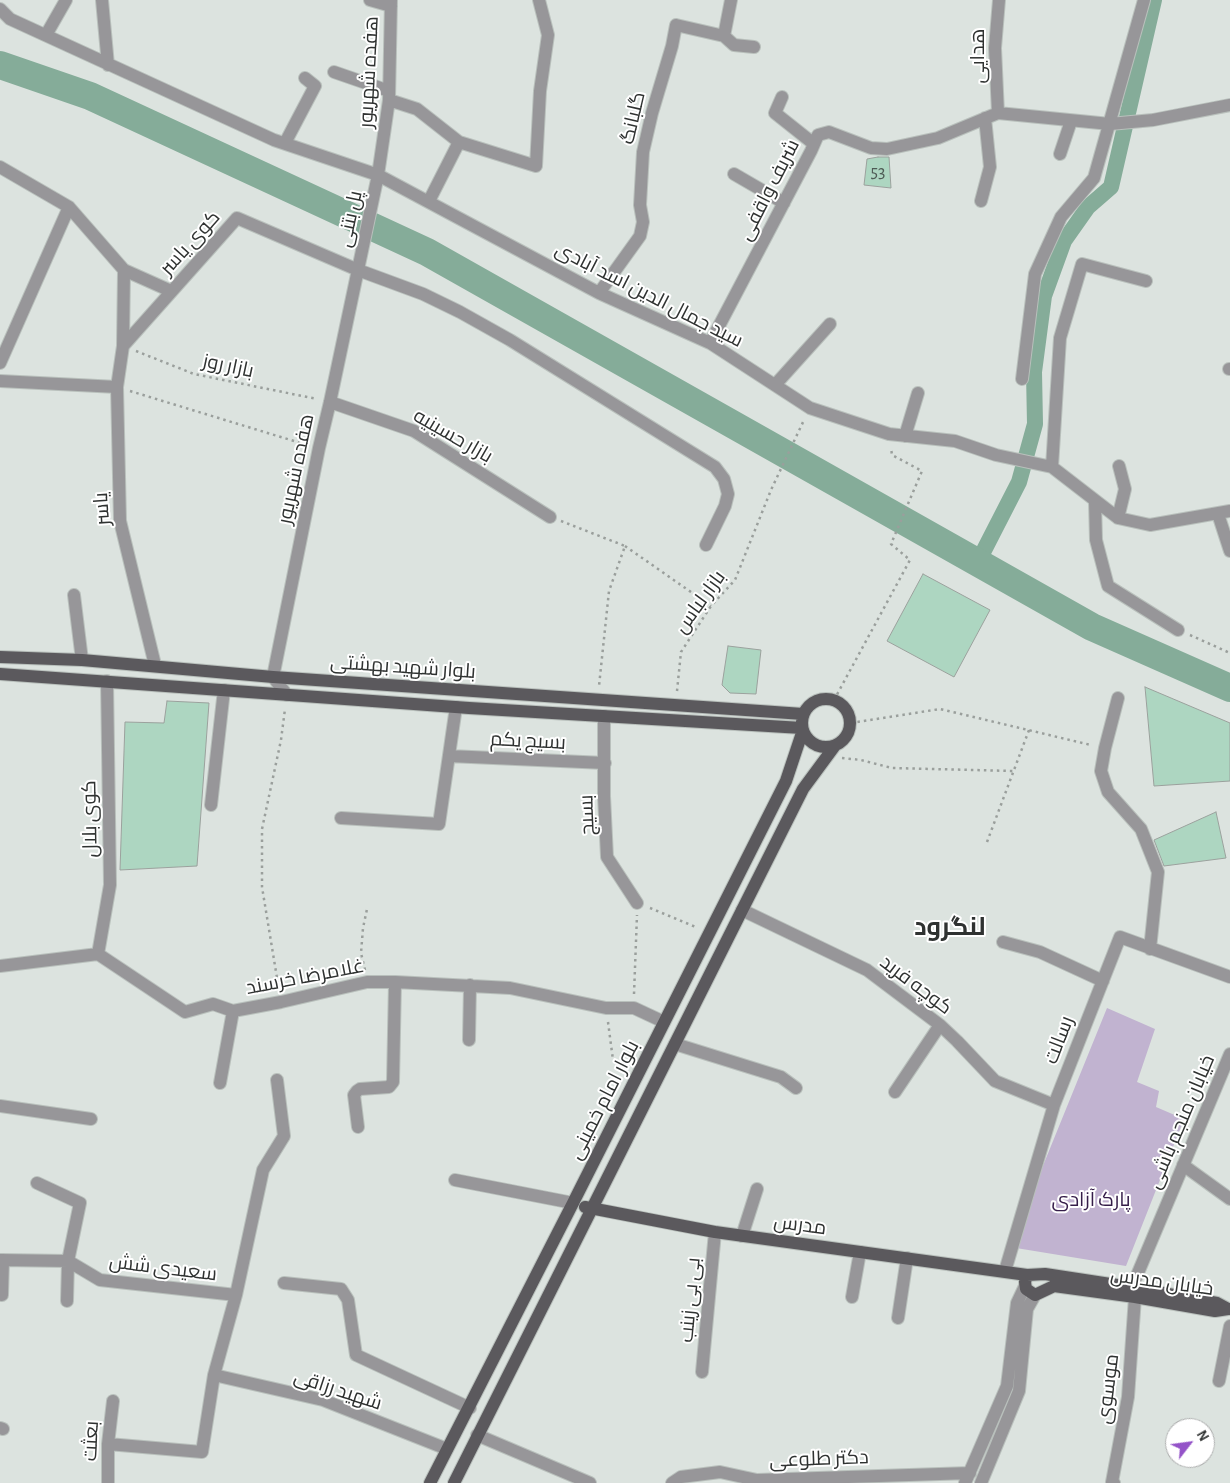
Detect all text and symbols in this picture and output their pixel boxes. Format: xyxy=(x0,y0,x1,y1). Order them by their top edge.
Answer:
street label: هفده شهریور xyxy=(354,15,384,129)
street label: هدایی xyxy=(966,28,990,84)
street label: گلبانگ xyxy=(615,89,651,147)
street label: شریف واقفی xyxy=(733,135,805,245)
house number: 53 xyxy=(871,161,885,183)
street label: پل بتنی xyxy=(332,188,368,250)
street label: کوی یاسر xyxy=(155,206,225,280)
street label: سید جمال الدین اسد آبادی xyxy=(551,237,747,353)
street label: بازار روز xyxy=(200,349,256,383)
street label: بازار حسینیه xyxy=(409,404,497,468)
street label: هفده شهریور xyxy=(273,412,319,526)
street label: یاسر xyxy=(89,491,115,527)
street label: بازار لباس xyxy=(669,566,731,638)
street label: بلوار شهید بهشتی xyxy=(329,650,477,684)
street label: بسیج یکم xyxy=(489,727,567,755)
street label: کوی بلال xyxy=(77,780,103,858)
street label: بسیج xyxy=(574,794,600,836)
district label: لنگرود xyxy=(914,912,986,942)
street label: کوچه فرید xyxy=(875,950,957,1020)
street label: غلامرضا خرسند xyxy=(244,954,366,1000)
street label: رسالت xyxy=(1039,1013,1079,1067)
street label: بلوار امام خمینی xyxy=(564,1036,644,1164)
street label: خیابان منجم باشی xyxy=(1142,1051,1220,1193)
park label: پارک آزادی xyxy=(1051,1188,1131,1212)
street label: مدرس xyxy=(772,1209,828,1241)
street label: سعیدی شش xyxy=(108,1249,218,1287)
street label: بی بی زینب xyxy=(674,1256,706,1344)
street label: خیابان مدرس xyxy=(1109,1263,1215,1301)
street label: موسوی xyxy=(1092,1353,1124,1425)
street label: شهید رزاقی xyxy=(291,1364,385,1416)
north arrow xyxy=(1165,1418,1215,1468)
street label: بعثت xyxy=(78,1420,104,1462)
text: N xyxy=(1194,1428,1211,1444)
street label: دکتر طلوعی xyxy=(769,1445,869,1473)

